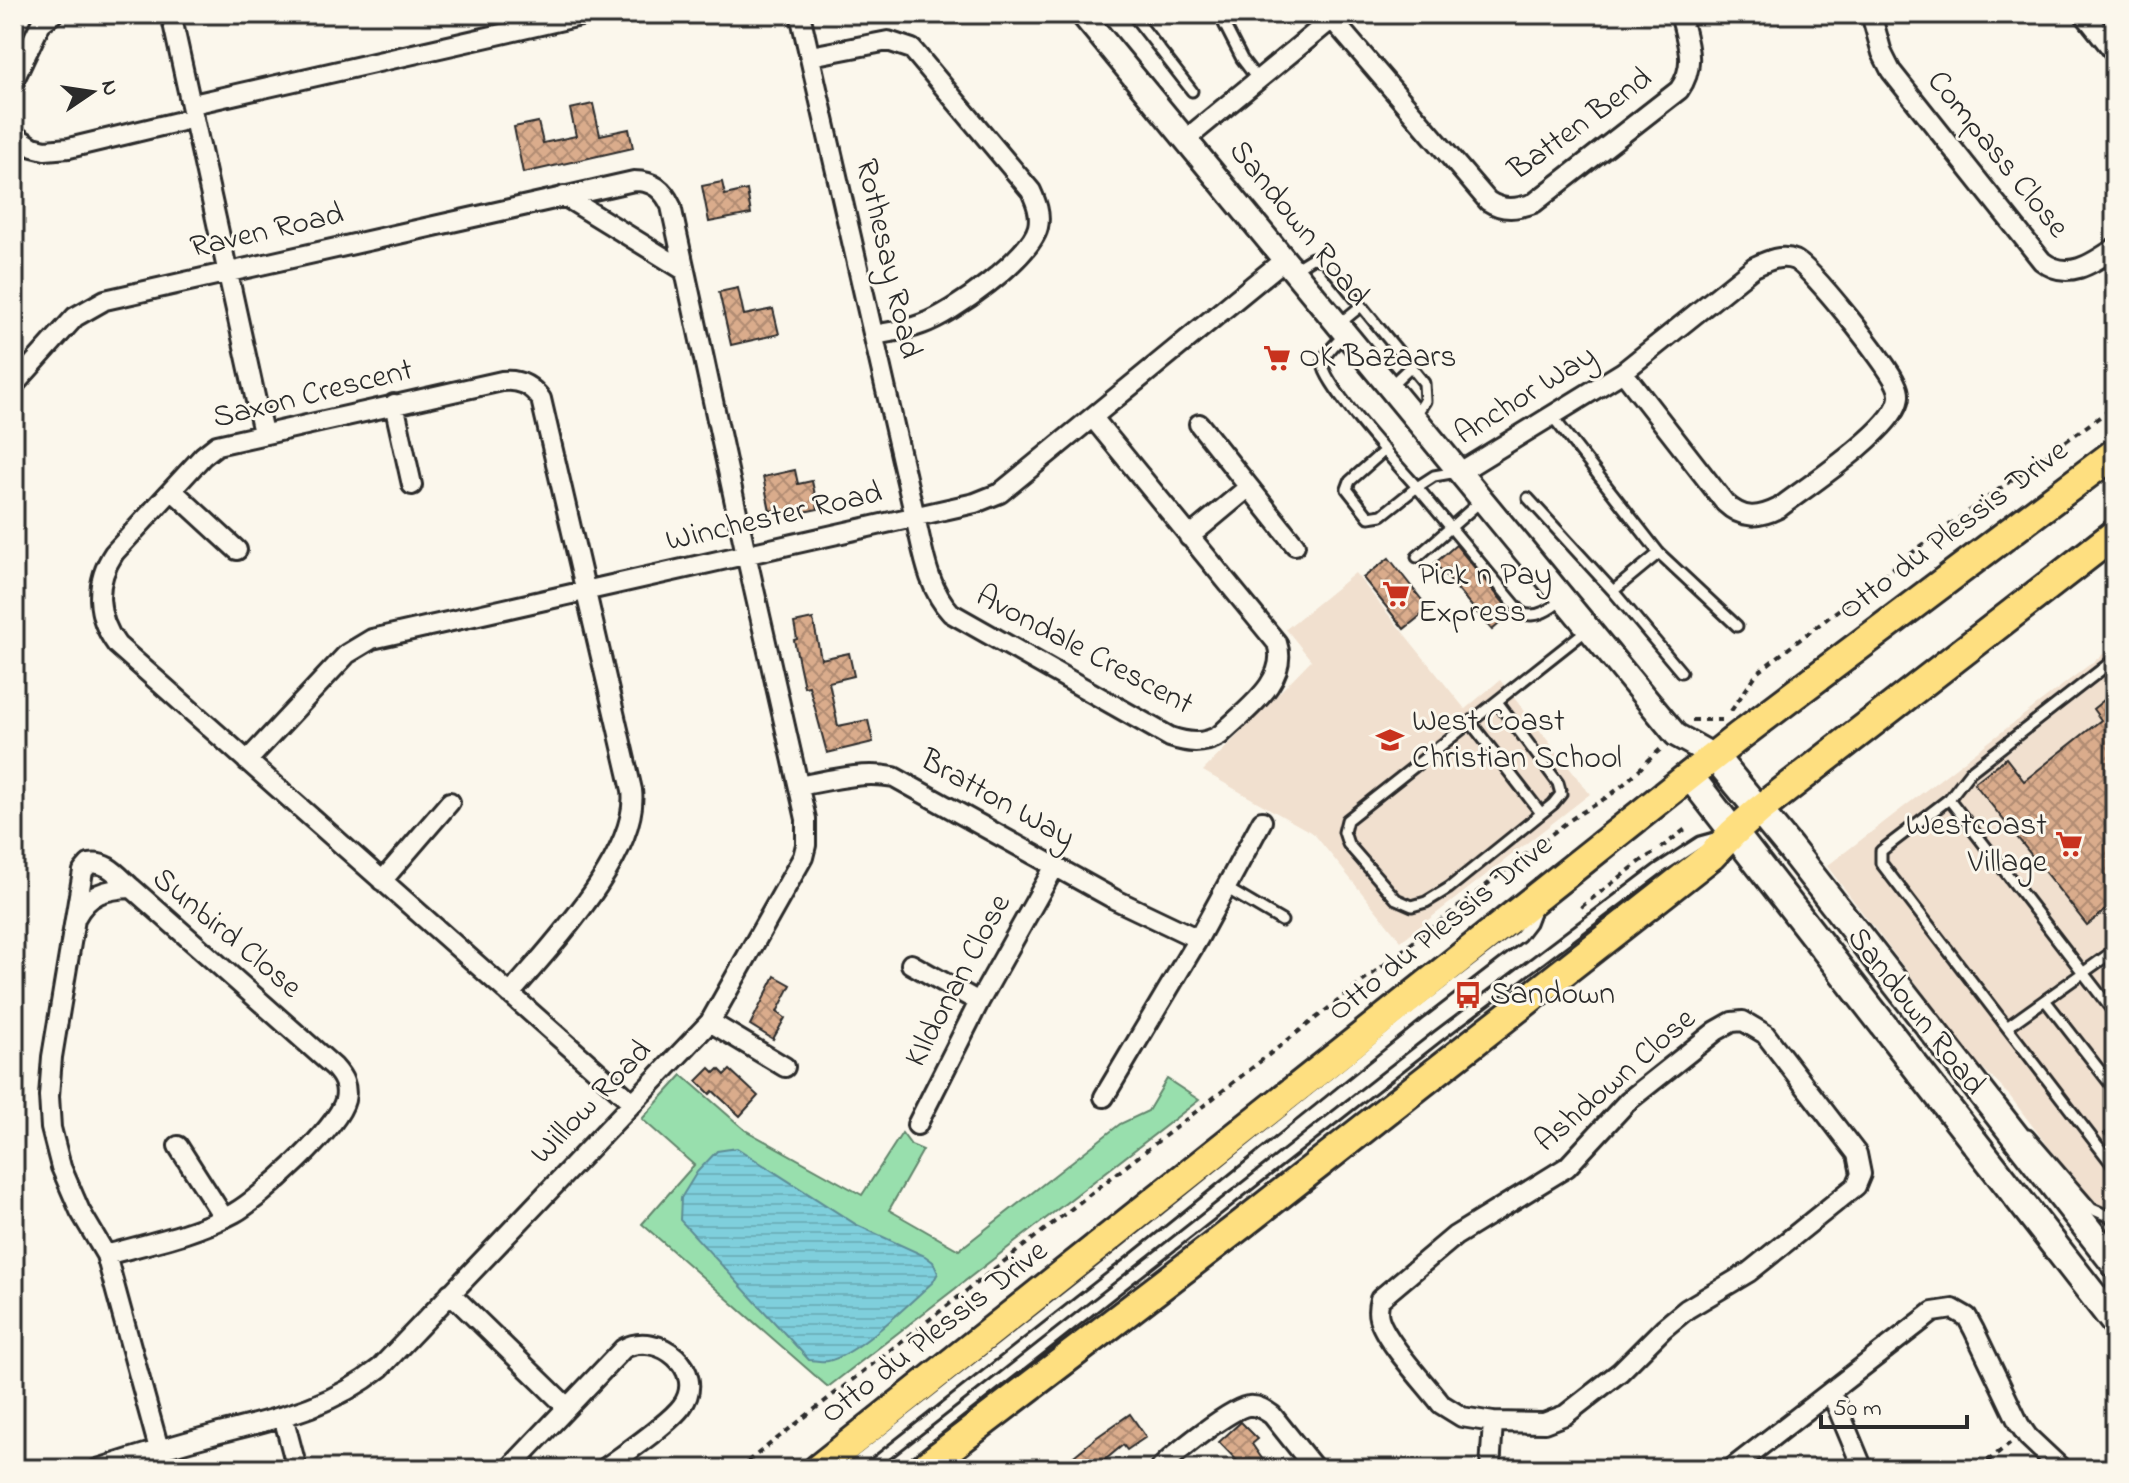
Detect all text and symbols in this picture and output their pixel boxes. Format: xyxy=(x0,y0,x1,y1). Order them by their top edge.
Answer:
north arrow xyxy=(52,52,132,132)
street label: Batten Bend xyxy=(1498,57,1663,194)
street label: Compass Close xyxy=(1914,61,2080,250)
text: N xyxy=(91,77,126,99)
street label: Sandown Road xyxy=(1216,130,1380,318)
street label: Rothesay Road xyxy=(841,155,933,363)
street label: Raven Road xyxy=(186,192,348,272)
street label: Anchor Way xyxy=(1446,334,1606,458)
place label: OK Bazaars xyxy=(1299,335,1457,382)
supermarket icon: OK Bazaars xyxy=(1262,343,1292,373)
street label: Saxon Crescent xyxy=(208,347,418,443)
street label: Otto du Plessis Drive xyxy=(1829,428,2079,633)
street label: Winchester Road xyxy=(661,470,887,566)
place label: Pick n Pay Express xyxy=(1418,553,1552,637)
street label: Avondale Crescent xyxy=(967,574,1201,728)
supermarket icon: Pick n Pay Express xyxy=(1381,579,1411,609)
place label: West Coast Christian School xyxy=(1412,699,1622,783)
school or university icon: West Coast Christian School xyxy=(1375,725,1405,755)
street label: Bratton Way xyxy=(910,738,1083,862)
place label: Westcoast Village xyxy=(1906,803,2048,887)
street label: Otto du Plessis Drive xyxy=(1319,823,1564,1034)
supermarket icon: Westcoast Village xyxy=(2054,829,2084,859)
street label: Sunbird Close xyxy=(141,857,312,1011)
street label: KIldonan Close xyxy=(894,885,1025,1076)
street label: Sandown Road xyxy=(1834,918,1996,1106)
place label: Sandown xyxy=(1490,972,1615,1019)
bus stop icon: Sandown xyxy=(1453,980,1483,1010)
street label: Ashdown Close xyxy=(1525,997,1708,1165)
street label: Willow Road xyxy=(520,1030,664,1176)
street label: Otto du Plessis Drive xyxy=(811,1229,1059,1437)
scale bar xyxy=(1821,1379,1967,1429)
text: 50 m xyxy=(1833,1392,1882,1427)

